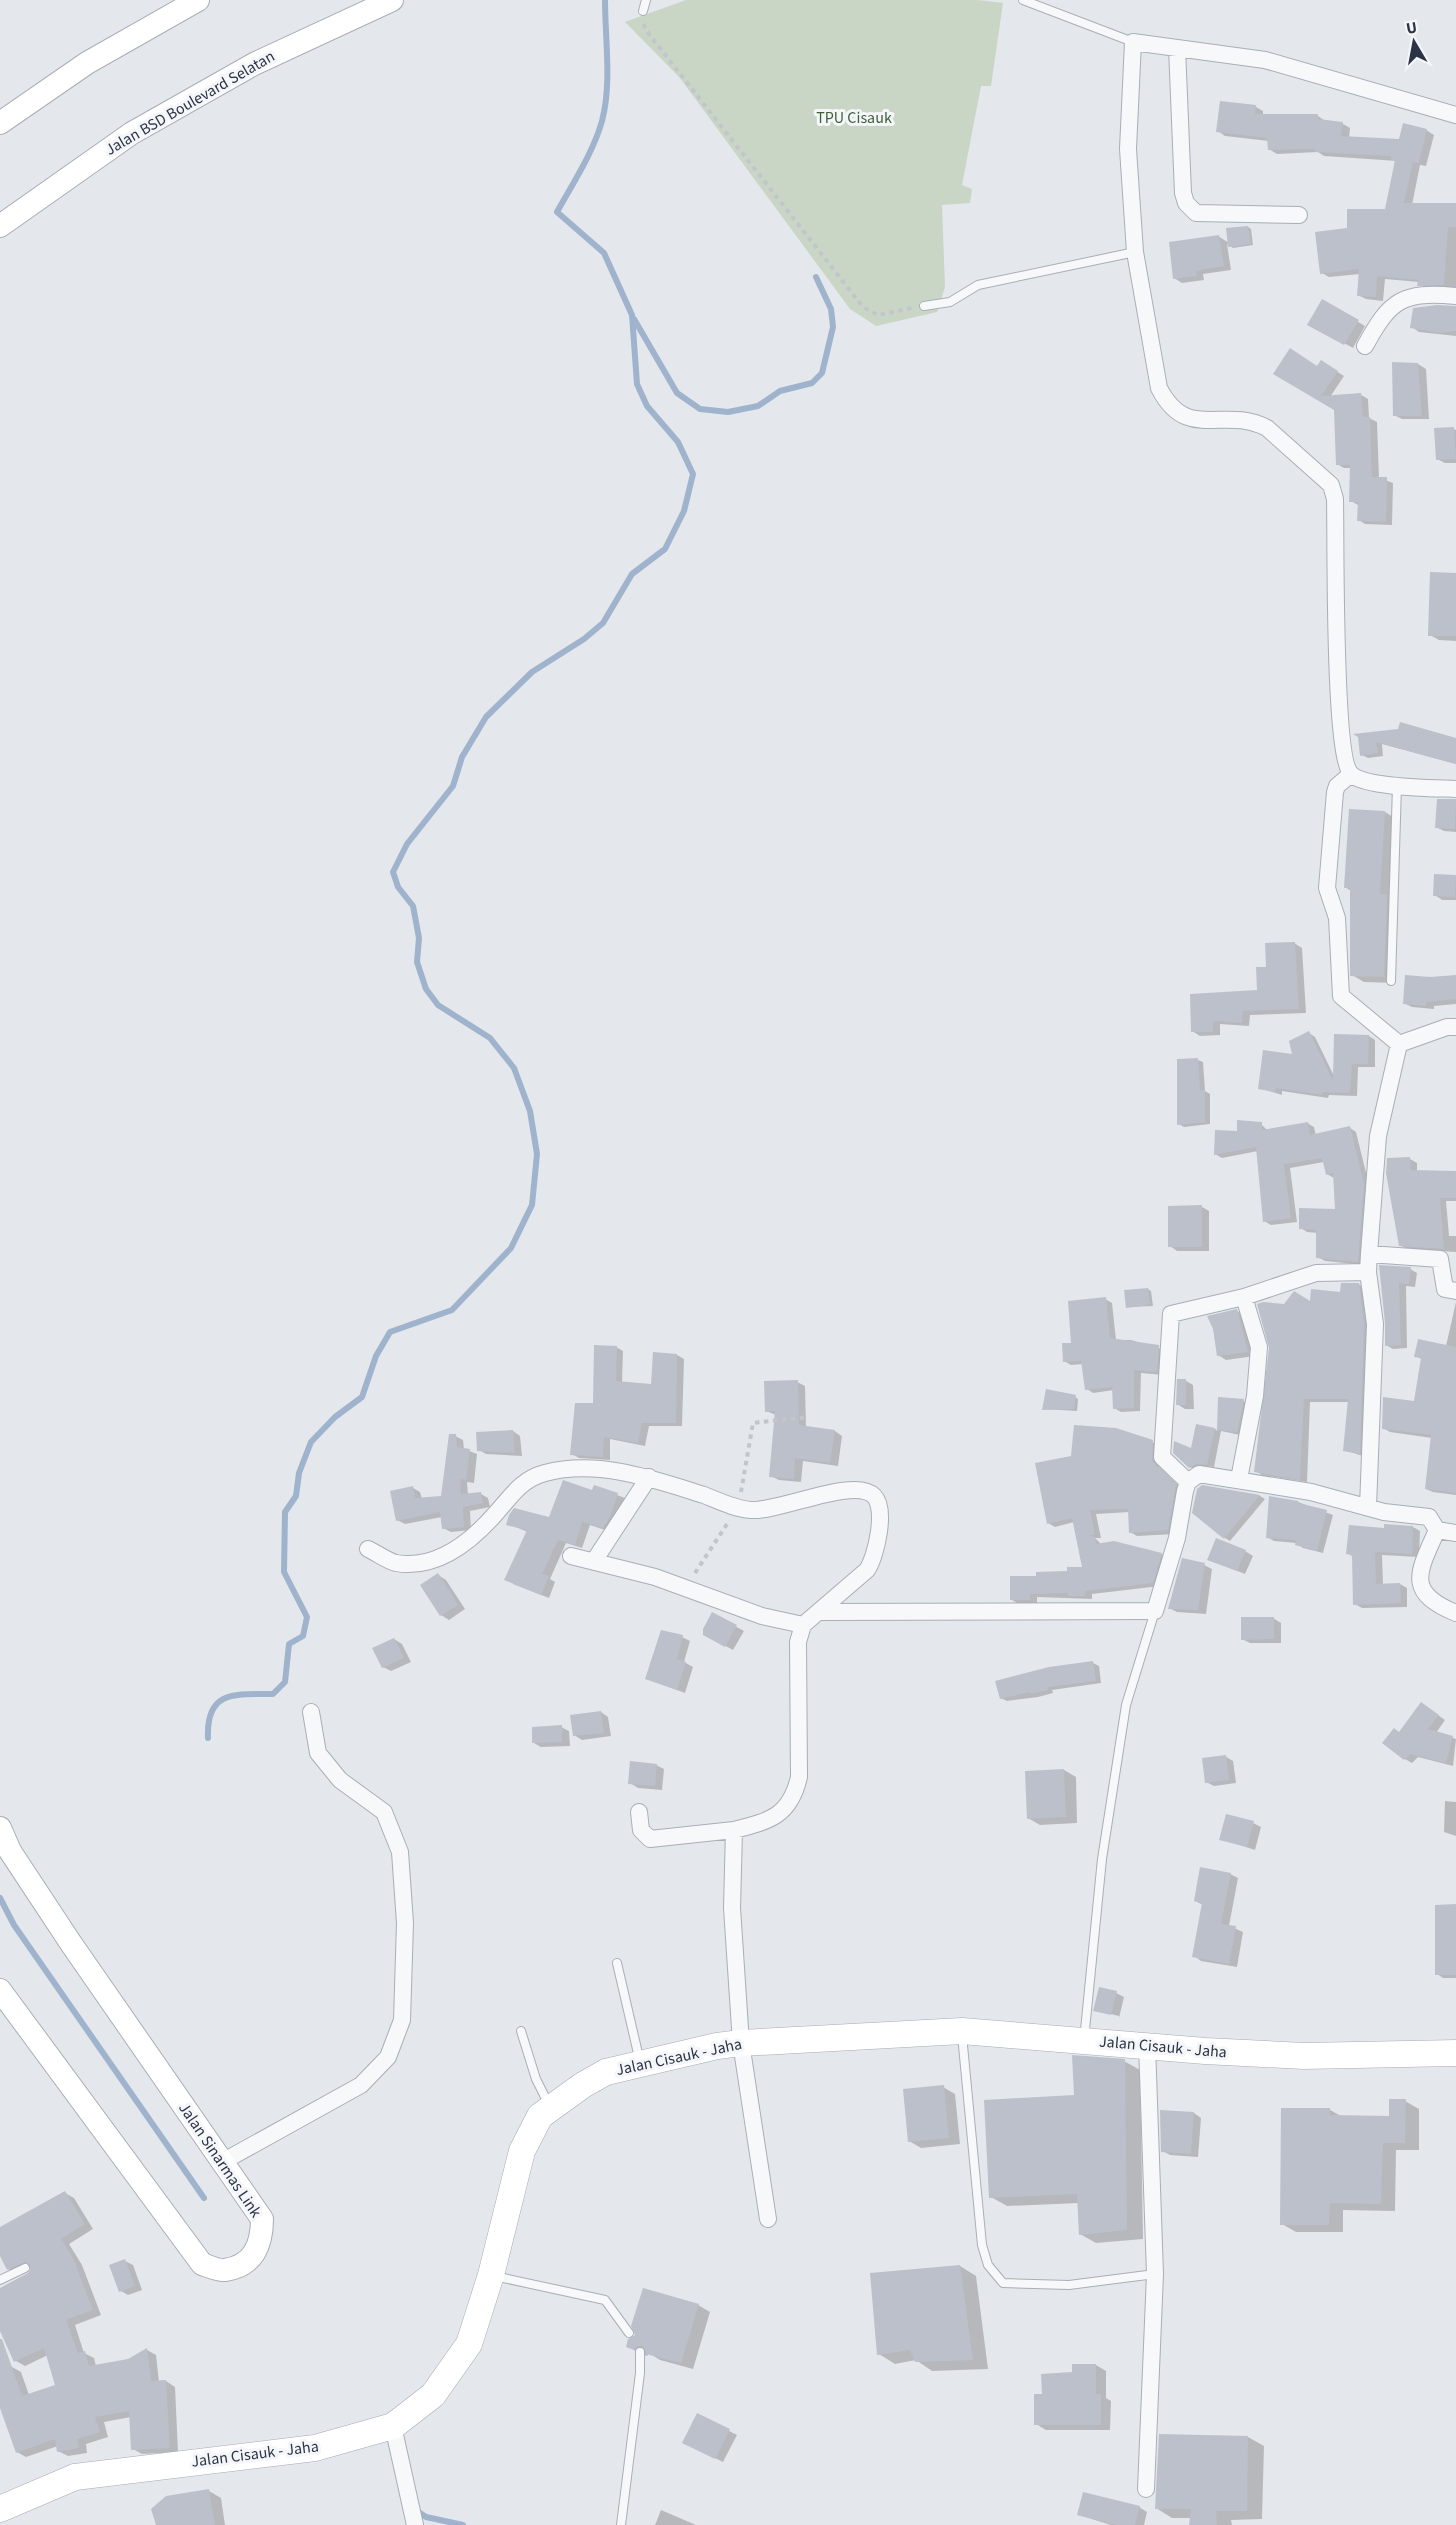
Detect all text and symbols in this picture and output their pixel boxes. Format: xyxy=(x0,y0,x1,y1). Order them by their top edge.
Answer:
north arrow xyxy=(1384,12,1444,72)
text: U xyxy=(1404,16,1419,40)
street label: Jalan BSD Boulevard Selatan xyxy=(101,45,279,161)
park label: TPU Cisauk xyxy=(816,107,892,129)
street label: Jalan Cisauk - Jaha xyxy=(1098,2030,1228,2064)
street label: Jalan Cisauk - Jaha xyxy=(614,2033,744,2081)
street label: Jalan Sinarmas Link xyxy=(173,2098,267,2222)
street label: Jalan Cisauk - Jaha xyxy=(190,2435,320,2473)

